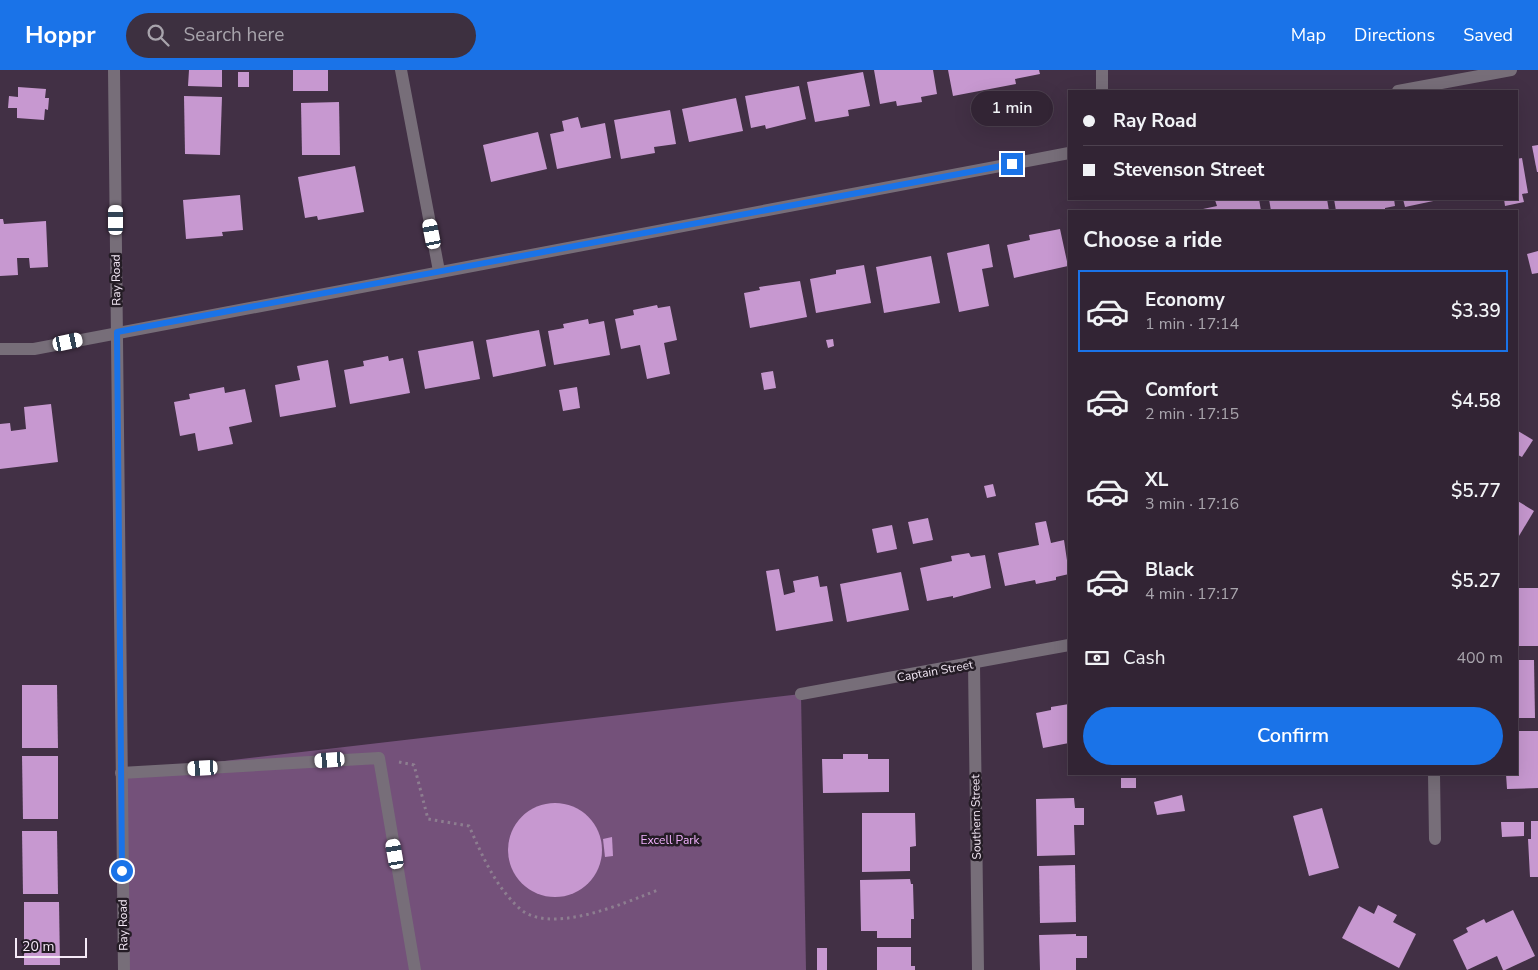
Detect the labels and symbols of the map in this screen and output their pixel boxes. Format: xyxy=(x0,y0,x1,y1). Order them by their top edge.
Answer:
callout: 1 min xyxy=(971,92,1053,126)
route end xyxy=(1001,153,1023,175)
car xyxy=(108,205,123,235)
car xyxy=(421,218,442,250)
street label: Ray Road xyxy=(108,254,124,306)
car xyxy=(51,332,84,352)
street label: Captain Street xyxy=(896,656,975,686)
car xyxy=(314,751,345,769)
car xyxy=(187,760,218,776)
street label: Southern Street xyxy=(967,774,985,860)
park label: Excell Park xyxy=(640,832,701,848)
car xyxy=(385,838,404,870)
route start xyxy=(111,860,133,882)
street label: Ray Road xyxy=(115,899,131,951)
scale bar xyxy=(15,935,88,958)

